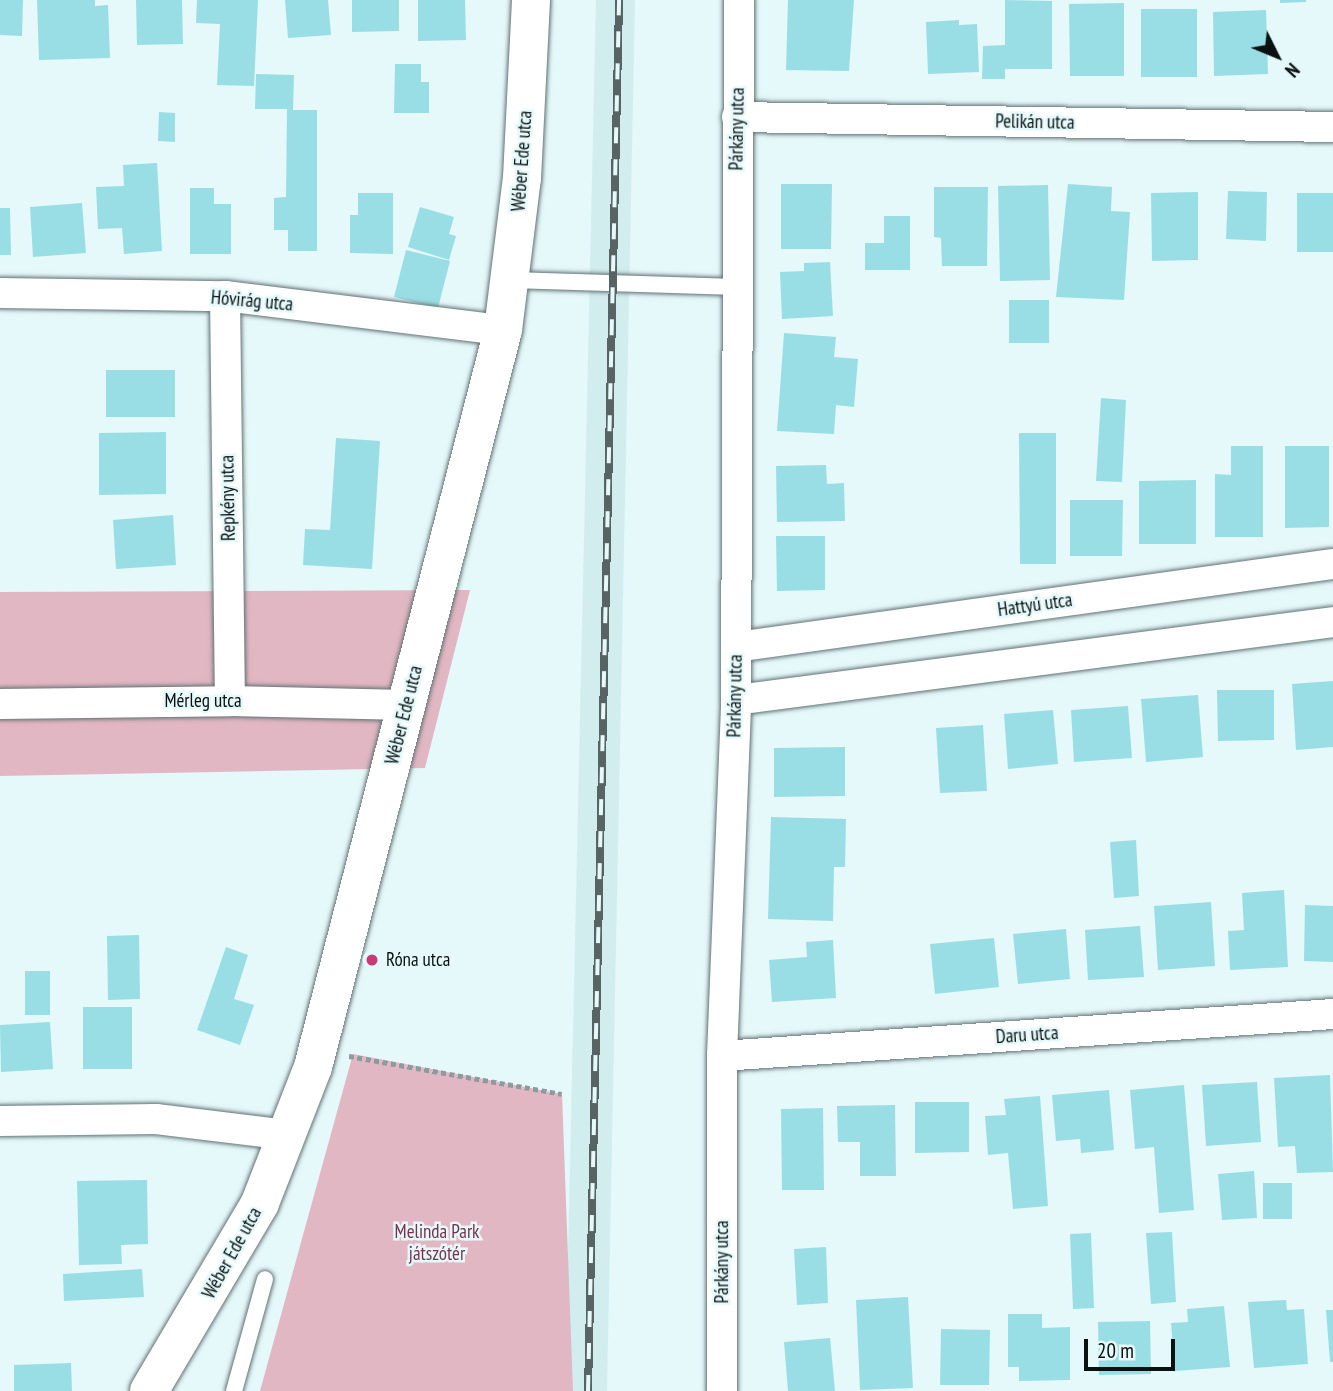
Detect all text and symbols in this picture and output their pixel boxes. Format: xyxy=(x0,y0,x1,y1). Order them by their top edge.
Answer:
north arrow xyxy=(1242,21,1312,91)
text: N xyxy=(1280,58,1305,82)
street label: Párkány utca xyxy=(725,87,749,171)
street label: Wéber Ede utca xyxy=(507,110,537,212)
street label: Pelikán utca xyxy=(995,110,1075,134)
street label: Hóvirág utca xyxy=(210,286,294,316)
street label: Repkény utca xyxy=(216,454,240,542)
street label: Hattyú utca xyxy=(996,588,1074,622)
street label: Párkány utca xyxy=(723,654,747,738)
street label: Wéber Ede utca xyxy=(381,663,427,767)
street label: Mérleg utca xyxy=(164,690,242,712)
place label: Róna utca xyxy=(386,949,450,971)
marker: Róna utca xyxy=(364,952,380,968)
street label: Daru utca xyxy=(995,1021,1059,1049)
street label: Wéber Ede utca xyxy=(197,1203,267,1303)
street label: Párkány utca xyxy=(711,1220,733,1304)
park label: Melinda Park játszótér xyxy=(395,1221,479,1265)
scale bar xyxy=(1088,1324,1179,1368)
text: 20 m xyxy=(1097,1337,1134,1364)

